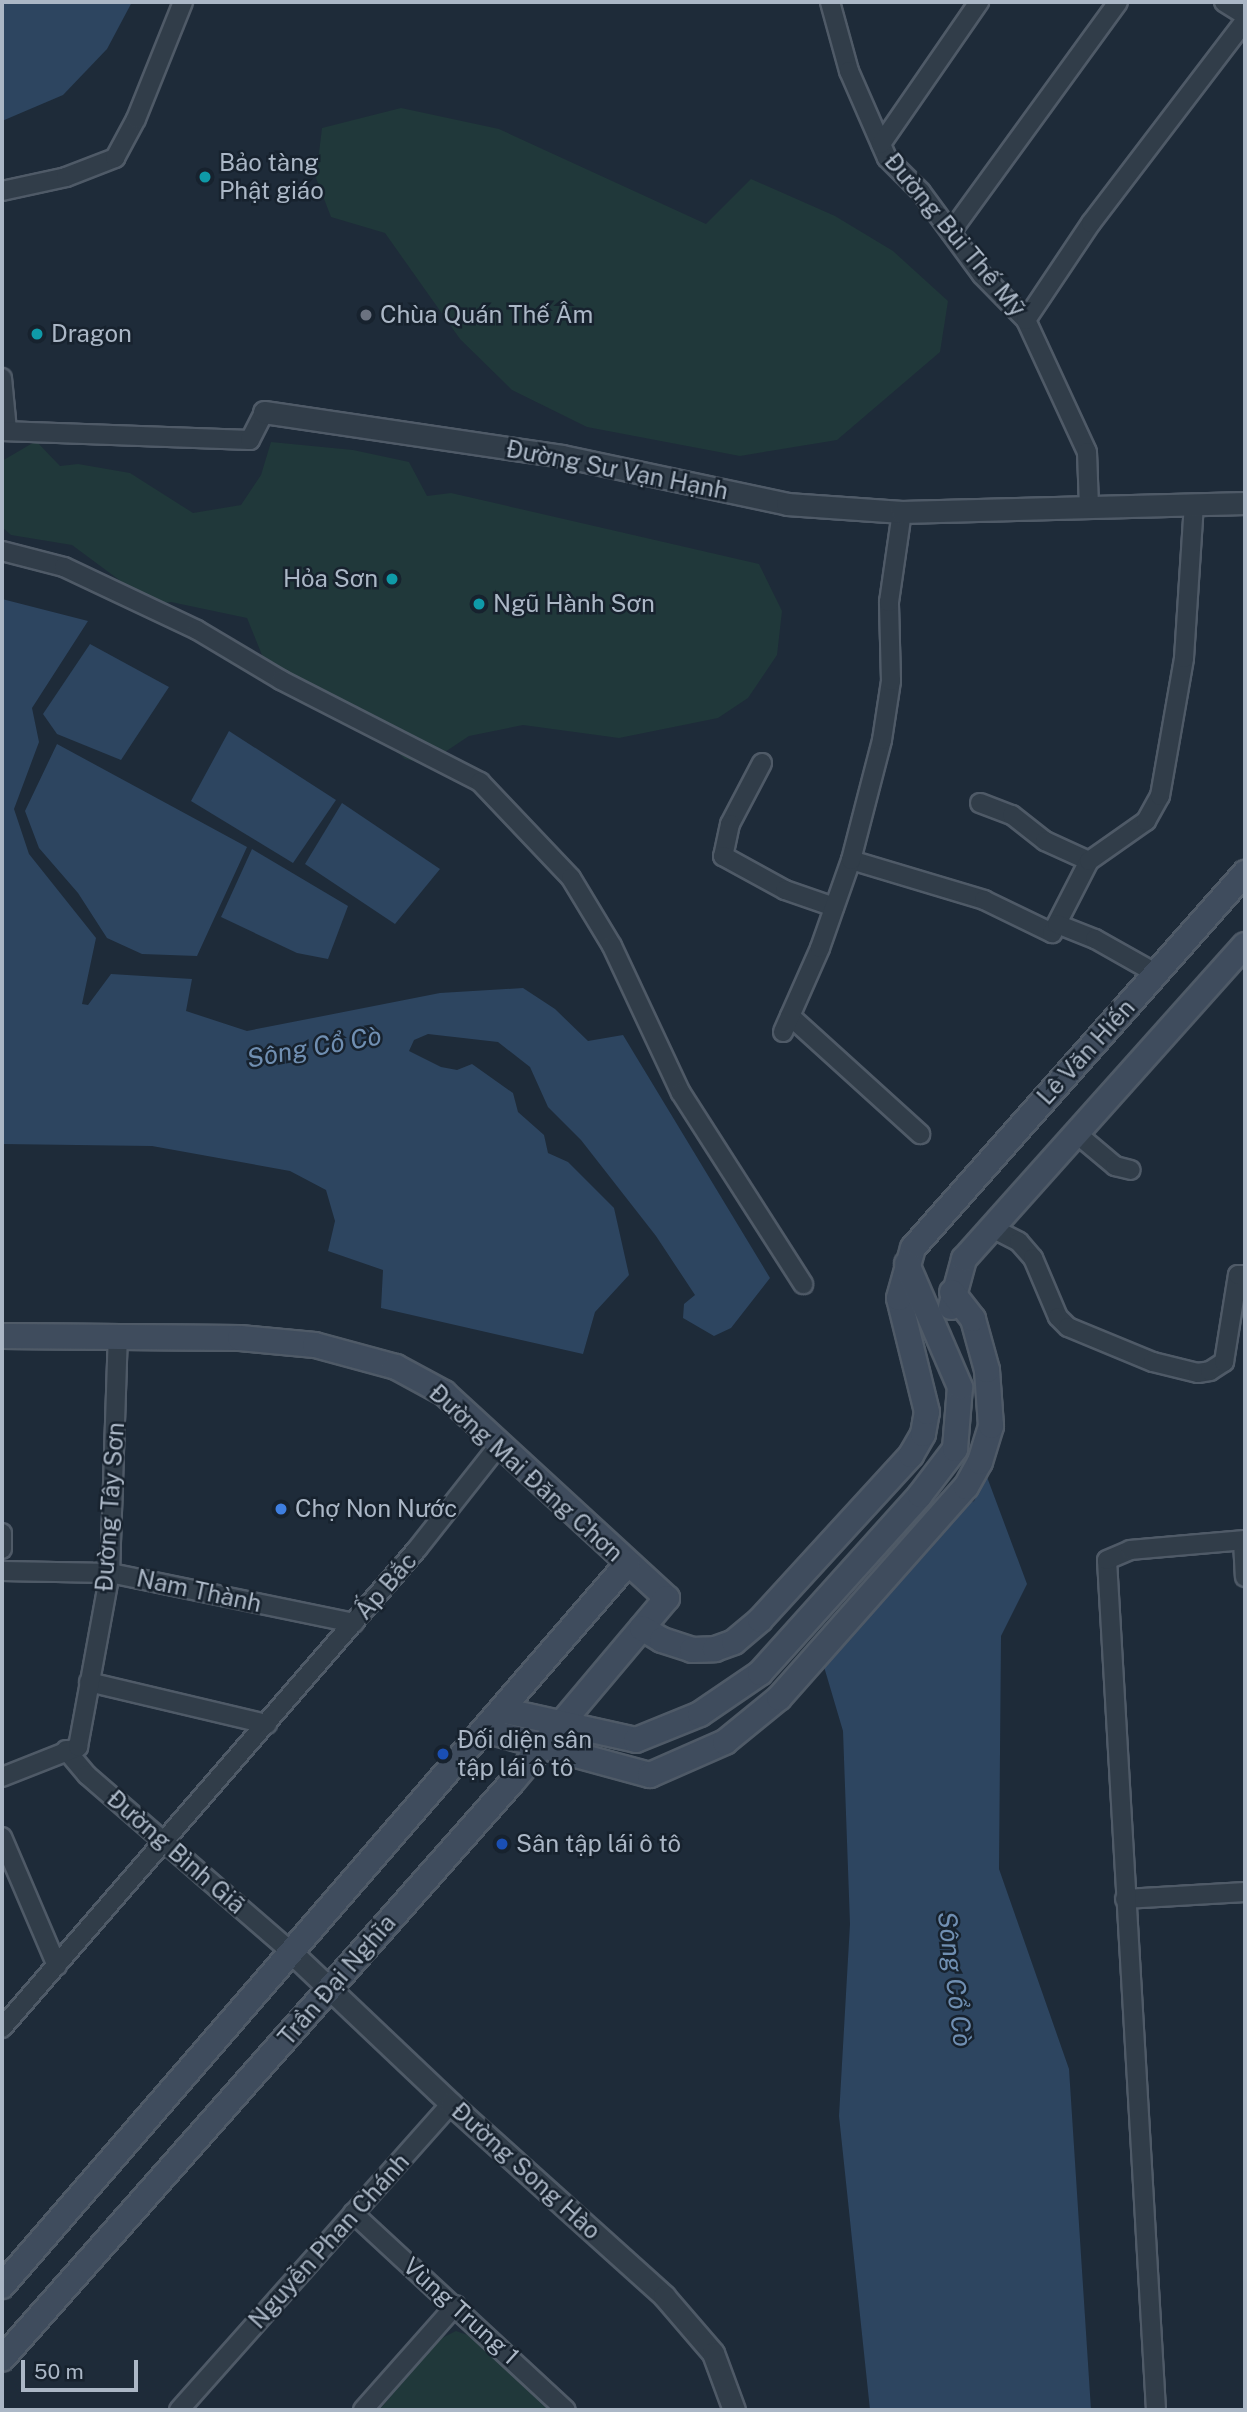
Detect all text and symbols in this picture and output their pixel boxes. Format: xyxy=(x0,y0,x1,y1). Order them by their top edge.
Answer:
street label: Đường Bùi Thế Mỹ xyxy=(878,147,1032,323)
place label: Bảo tàng Phật giáo xyxy=(219,149,324,205)
marker: Bảo tàng Phật giáo xyxy=(197,169,213,185)
place label: Chùa Quán Thế Âm xyxy=(380,301,594,329)
marker: Chùa Quán Thế Âm xyxy=(358,307,374,323)
place label: Dragon xyxy=(51,320,132,348)
marker: Dragon xyxy=(29,326,45,342)
street label: Đường Sư Vạn Hạnh xyxy=(503,434,731,506)
place label: Hỏa Sơn xyxy=(283,565,378,593)
marker: Hỏa Sơn xyxy=(384,571,400,587)
place label: Ngũ Hành Sơn xyxy=(493,590,655,618)
marker: Ngũ Hành Sơn xyxy=(471,596,487,612)
street label: Lê Văn Hiến xyxy=(1031,993,1141,1111)
water label: Sông Cổ Cò xyxy=(244,1020,384,1074)
street label: Đường Mai Đăng Chơn xyxy=(423,1378,629,1568)
street label: Đường Tây Sơn xyxy=(90,1421,130,1593)
place label: Chợ Non Nước xyxy=(295,1495,457,1523)
marker: Chợ Non Nước xyxy=(273,1501,289,1517)
street label: Ấp Bắc xyxy=(349,1547,423,1625)
street label: Nam Thành xyxy=(134,1564,264,1618)
place label: Đối diện sân tập lái ô tô xyxy=(457,1726,592,1782)
marker: Đối diện sân tập lái ô tô xyxy=(435,1746,451,1762)
street label: Đường Bình Giã xyxy=(101,1784,251,1920)
place label: Sân tập lái ô tô xyxy=(516,1830,682,1858)
marker: Sân tập lái ô tô xyxy=(494,1836,510,1852)
street label: Trần Đại Nghĩa xyxy=(272,1909,402,2051)
water label: Sông Cổ Cò xyxy=(931,1909,979,2049)
street label: Đường Song Hào xyxy=(446,2097,606,2245)
street label: Nguyễn Phan Chánh xyxy=(243,2148,415,2334)
street label: Vùng Trung 1 xyxy=(397,2251,525,2371)
scale bar xyxy=(24,2346,142,2390)
text: 50 m xyxy=(34,2359,84,2384)

